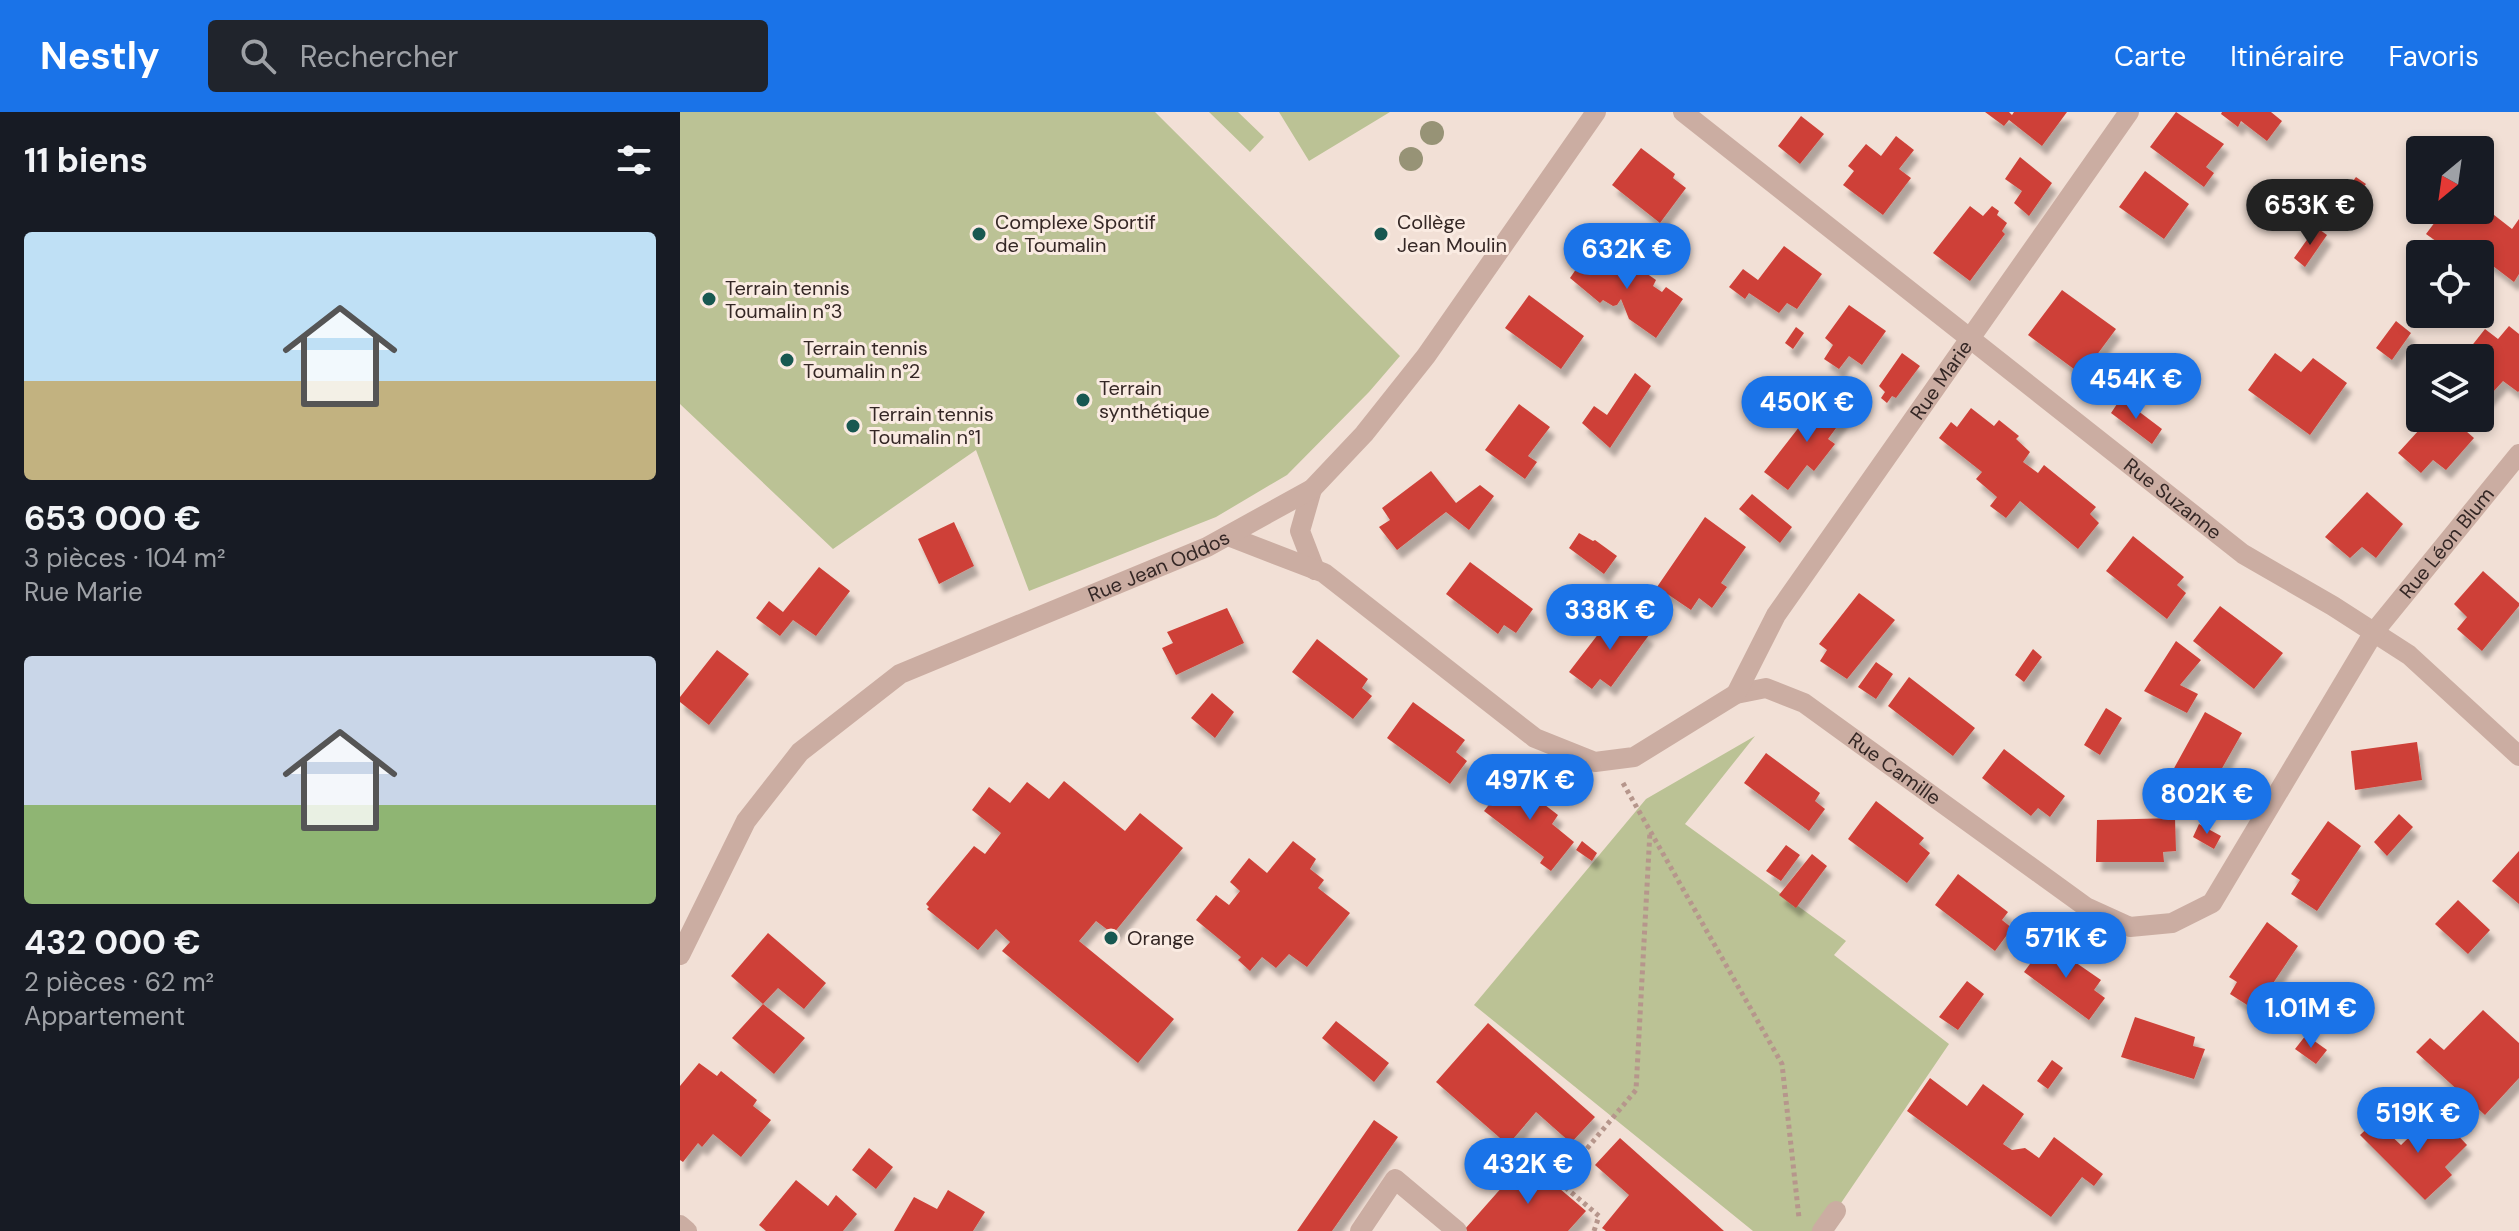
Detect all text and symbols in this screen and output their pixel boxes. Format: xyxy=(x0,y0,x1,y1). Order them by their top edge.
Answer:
search box xyxy=(208,20,768,92)
text: Nestly xyxy=(40,31,160,81)
icon: search xyxy=(236,34,280,78)
text: Rechercher xyxy=(300,37,458,76)
text: Carte xyxy=(2114,38,2186,75)
text: Itinéraire xyxy=(2230,38,2344,75)
text: Favoris xyxy=(2388,38,2479,75)
north arrow xyxy=(2406,136,2494,224)
map controls xyxy=(2406,136,2494,432)
text: 11 biens xyxy=(24,138,148,183)
icon: filters xyxy=(612,138,656,182)
pin: 653K € xyxy=(2245,179,2375,247)
text: 653K € xyxy=(2264,188,2356,222)
place label: Complexe Sportif de Toumalin xyxy=(995,209,1156,258)
place label: Collège Jean Moulin xyxy=(1397,209,1507,258)
pin: 632K € xyxy=(1562,223,1692,291)
marker: Complexe Sportif de Toumalin xyxy=(970,225,988,243)
marker: Collège Jean Moulin xyxy=(1372,225,1390,243)
text: 632K € xyxy=(1582,232,1672,266)
button: locate xyxy=(2406,240,2494,328)
place label: Terrain tennis Toumalin n°3 xyxy=(725,275,850,324)
icon: home xyxy=(268,284,412,428)
marker: Terrain tennis Toumalin n°3 xyxy=(700,290,718,308)
place label: Terrain tennis Toumalin n°2 xyxy=(803,335,928,384)
street label: Rue Marie xyxy=(1904,335,1978,425)
button: layers xyxy=(2406,344,2494,432)
marker: Terrain tennis Toumalin n°2 xyxy=(778,351,796,369)
pin: 454K € xyxy=(2071,353,2201,421)
text: 454K € xyxy=(2089,362,2183,396)
place label: Terrain synthétique xyxy=(1099,375,1210,424)
pin: 450K € xyxy=(1742,376,1872,444)
text: 450K € xyxy=(1759,385,1855,419)
marker: Terrain synthétique xyxy=(1074,391,1092,409)
place label: Terrain tennis Toumalin n°1 xyxy=(869,401,994,450)
marker: Terrain tennis Toumalin n°1 xyxy=(844,417,862,435)
street label: Rue Suzanne xyxy=(2119,452,2227,545)
street label: Rue Léon Blum xyxy=(2394,482,2500,604)
text: 653 000 € xyxy=(24,496,201,541)
street label: Rue Jean Oddos xyxy=(1084,524,1234,608)
text: 3 pièces · 104 m² xyxy=(24,541,226,575)
text: Rue Marie xyxy=(24,575,143,609)
pin: 338K € xyxy=(1545,584,1675,652)
text: 338K € xyxy=(1564,593,1656,627)
icon: home xyxy=(268,708,412,852)
street label: Rue Camille xyxy=(1843,726,1946,811)
pin: 497K € xyxy=(1465,754,1595,822)
text: 497K € xyxy=(1485,763,1575,797)
pin: 802K € xyxy=(2142,768,2272,836)
text: 802K € xyxy=(2160,777,2254,811)
pin: 571K € xyxy=(2001,912,2131,980)
text: 432 000 € xyxy=(24,920,201,965)
text: 571K € xyxy=(2024,921,2108,955)
place label: Orange xyxy=(1127,925,1194,951)
marker: Orange xyxy=(1102,929,1120,947)
text: 2 pièces · 62 m² xyxy=(24,965,214,999)
pin: 1.01M € xyxy=(2237,982,2385,1050)
text: 1.01M € xyxy=(2265,991,2357,1025)
text: Appartement xyxy=(24,999,185,1033)
pin: 519K € xyxy=(2353,1087,2483,1155)
text: 519K € xyxy=(2375,1096,2461,1130)
pin: 432K € xyxy=(1463,1138,1593,1206)
text: 432K € xyxy=(1482,1147,1574,1181)

